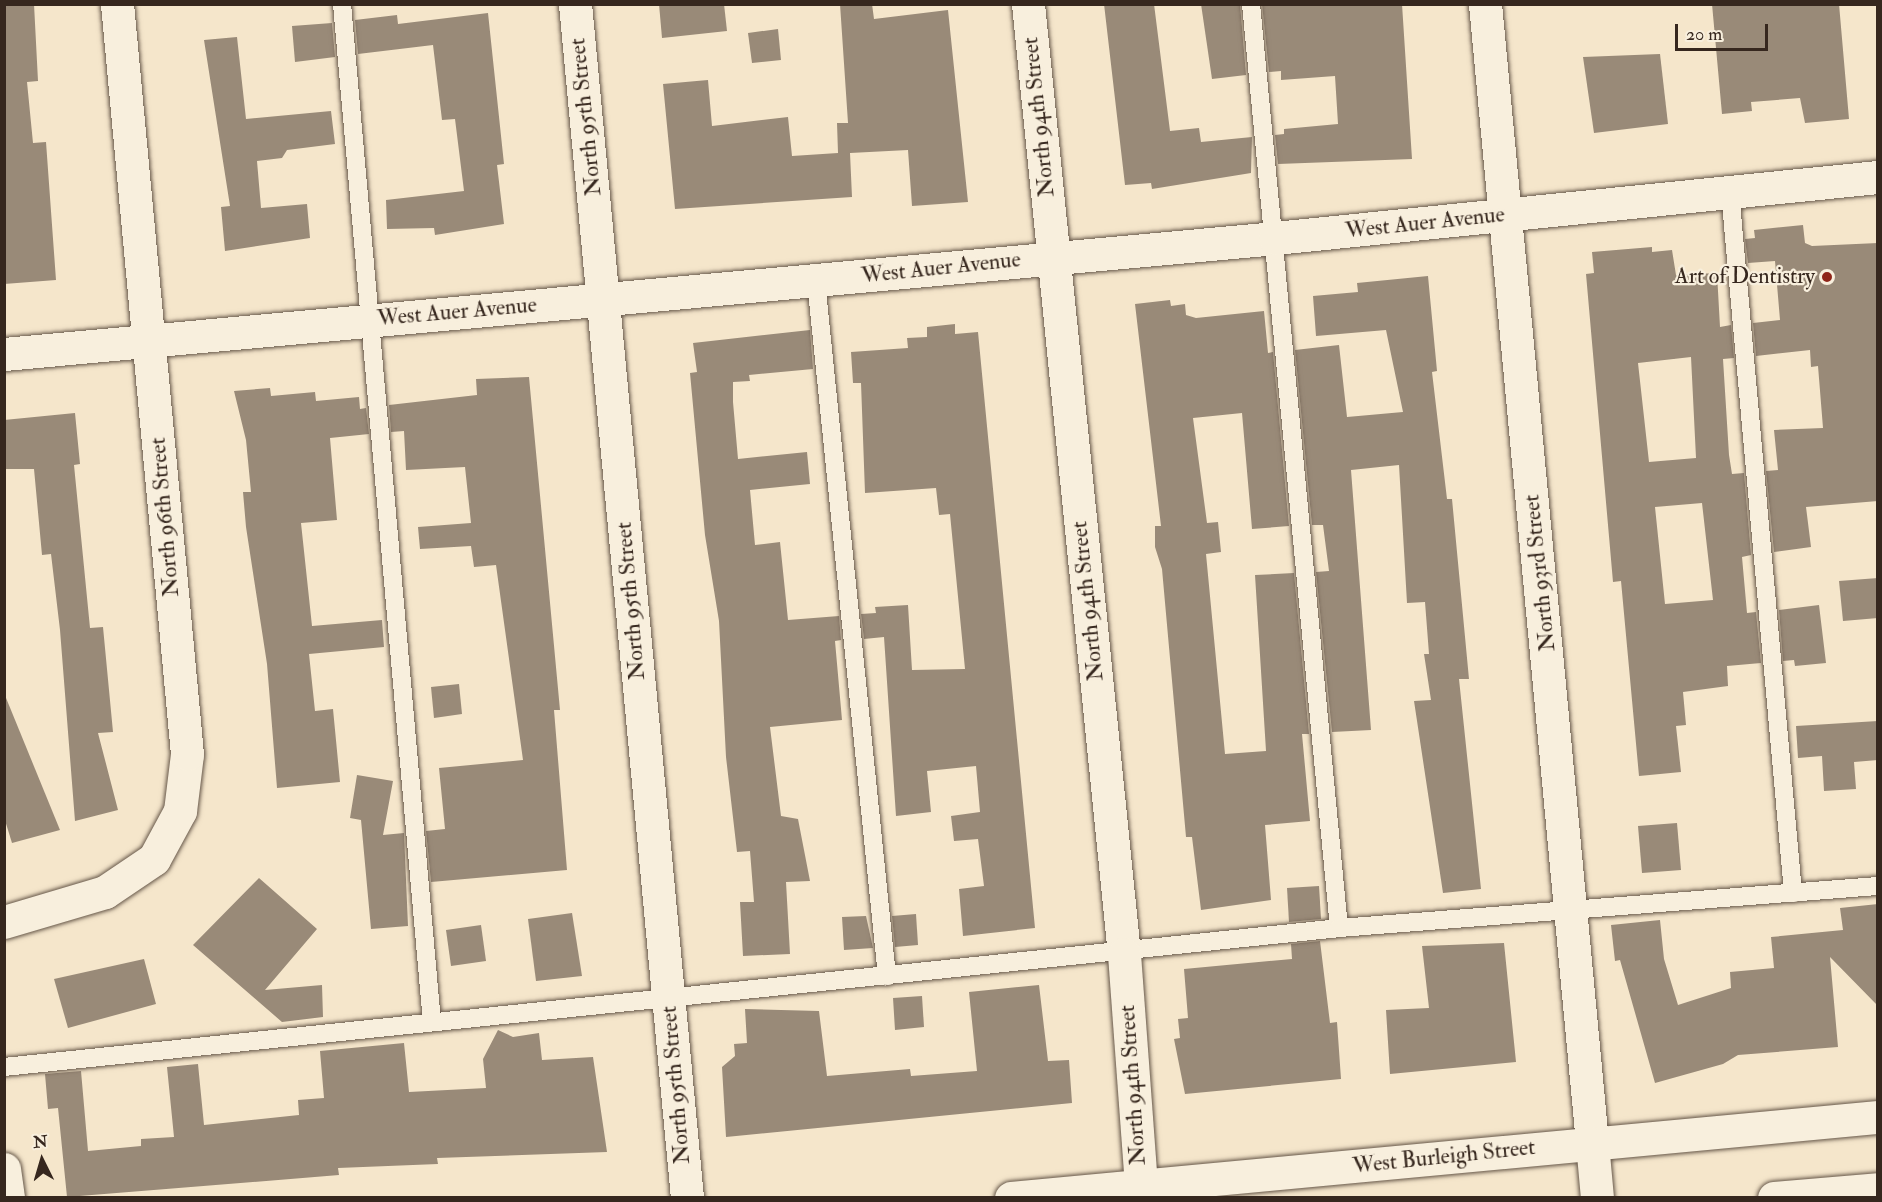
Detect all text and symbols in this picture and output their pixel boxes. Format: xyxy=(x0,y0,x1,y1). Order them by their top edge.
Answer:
scale bar xyxy=(1678,12,1771,50)
text: 20 m xyxy=(1686,23,1722,46)
street label: North 94th Street xyxy=(1017,36,1061,198)
street label: North 95th Street xyxy=(565,37,607,197)
street label: West Auer Avenue xyxy=(1344,202,1506,244)
street label: West Auer Avenue xyxy=(860,247,1022,289)
place label: Art of Dentistry xyxy=(1675,264,1815,290)
marker: Art of Dentistry xyxy=(1820,270,1834,284)
street label: West Auer Avenue xyxy=(376,292,538,332)
street label: North 96th Street xyxy=(145,436,185,598)
street label: North 93rd Street xyxy=(1519,493,1561,653)
street label: North 94th Street xyxy=(1066,520,1110,682)
street label: North 95th Street xyxy=(611,521,651,681)
street label: North 94th Street xyxy=(1114,1004,1152,1166)
street label: North 95th Street xyxy=(656,1005,696,1165)
north arrow xyxy=(12,1130,72,1190)
text: N xyxy=(32,1131,48,1153)
street label: West Burleigh Street xyxy=(1351,1134,1537,1180)

